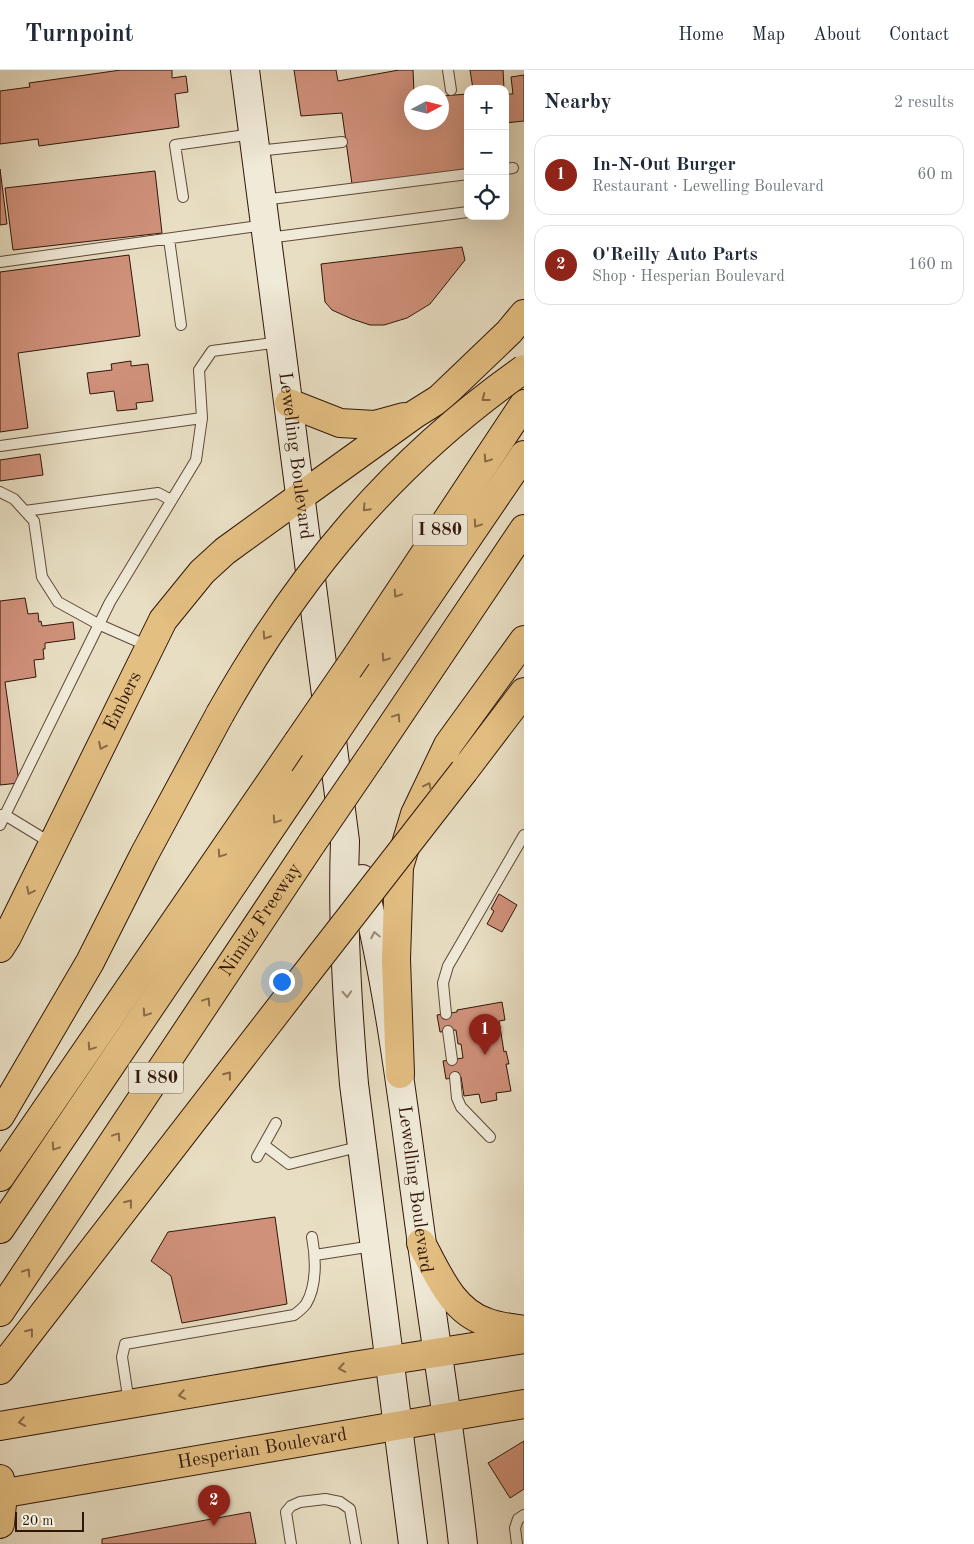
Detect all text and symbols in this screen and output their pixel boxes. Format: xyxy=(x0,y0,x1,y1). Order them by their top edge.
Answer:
text: Turnpoint xyxy=(25,23,133,47)
text: Home xyxy=(678,26,724,44)
text: Map xyxy=(752,26,785,44)
text: About xyxy=(813,26,861,44)
text: Contact xyxy=(889,26,949,44)
north arrow xyxy=(404,85,449,130)
map controls xyxy=(464,85,509,220)
button: + xyxy=(464,85,509,130)
text: Nearby xyxy=(544,92,612,113)
text: 2 results xyxy=(894,95,954,111)
button: − xyxy=(464,130,509,175)
text: In-N-Out Burger xyxy=(592,156,736,175)
text: 1 xyxy=(556,167,566,183)
text: 60 m xyxy=(917,167,953,183)
button: locate xyxy=(464,175,509,220)
text: Restaurant · Lewelling Boulevard xyxy=(592,179,824,195)
text: O'Reilly Auto Parts xyxy=(592,246,758,265)
text: 2 xyxy=(556,257,566,273)
text: 160 m xyxy=(908,257,953,273)
text: Shop · Hesperian Boulevard xyxy=(592,269,785,285)
street label: Lewelling Boulevard xyxy=(275,371,315,541)
one-way arrow xyxy=(482,392,491,400)
one-way arrow xyxy=(484,453,493,463)
one-way arrow xyxy=(362,502,371,511)
road number: I 880 xyxy=(412,514,468,546)
one-way arrow xyxy=(474,518,483,528)
one-way arrow xyxy=(394,589,403,598)
one-way arrow xyxy=(263,631,273,640)
one-way arrow xyxy=(382,653,391,662)
street label: Embers xyxy=(101,669,145,733)
one-way arrow xyxy=(391,713,401,722)
one-way arrow xyxy=(98,740,108,749)
one-way arrow xyxy=(422,782,432,791)
one-way arrow xyxy=(273,814,282,824)
one-way arrow xyxy=(218,849,227,858)
street label: Nimitz Freeway xyxy=(216,860,305,980)
one-way arrow xyxy=(26,886,36,895)
one-way arrow xyxy=(370,931,380,940)
your location xyxy=(269,969,295,995)
one-way arrow xyxy=(342,990,353,998)
one-way arrow xyxy=(201,997,210,1007)
one-way arrow xyxy=(143,1007,152,1016)
pin: 1 xyxy=(469,1014,501,1055)
one-way arrow xyxy=(88,1041,97,1050)
road number: I 880 xyxy=(128,1062,184,1094)
one-way arrow xyxy=(223,1071,232,1080)
street label: Lewelling Boulevard xyxy=(394,1105,436,1274)
one-way arrow xyxy=(111,1133,120,1142)
one-way arrow xyxy=(52,1141,61,1151)
one-way arrow xyxy=(123,1199,132,1209)
one-way arrow xyxy=(21,1268,30,1277)
one-way arrow xyxy=(24,1329,32,1338)
one-way arrow xyxy=(338,1362,347,1372)
one-way arrow xyxy=(178,1389,187,1399)
one-way arrow xyxy=(18,1417,26,1427)
street label: Hesperian Boulevard xyxy=(176,1425,349,1473)
pin: 2 xyxy=(198,1485,230,1526)
scale bar xyxy=(15,1509,84,1532)
text: 20 m xyxy=(22,1514,53,1528)

